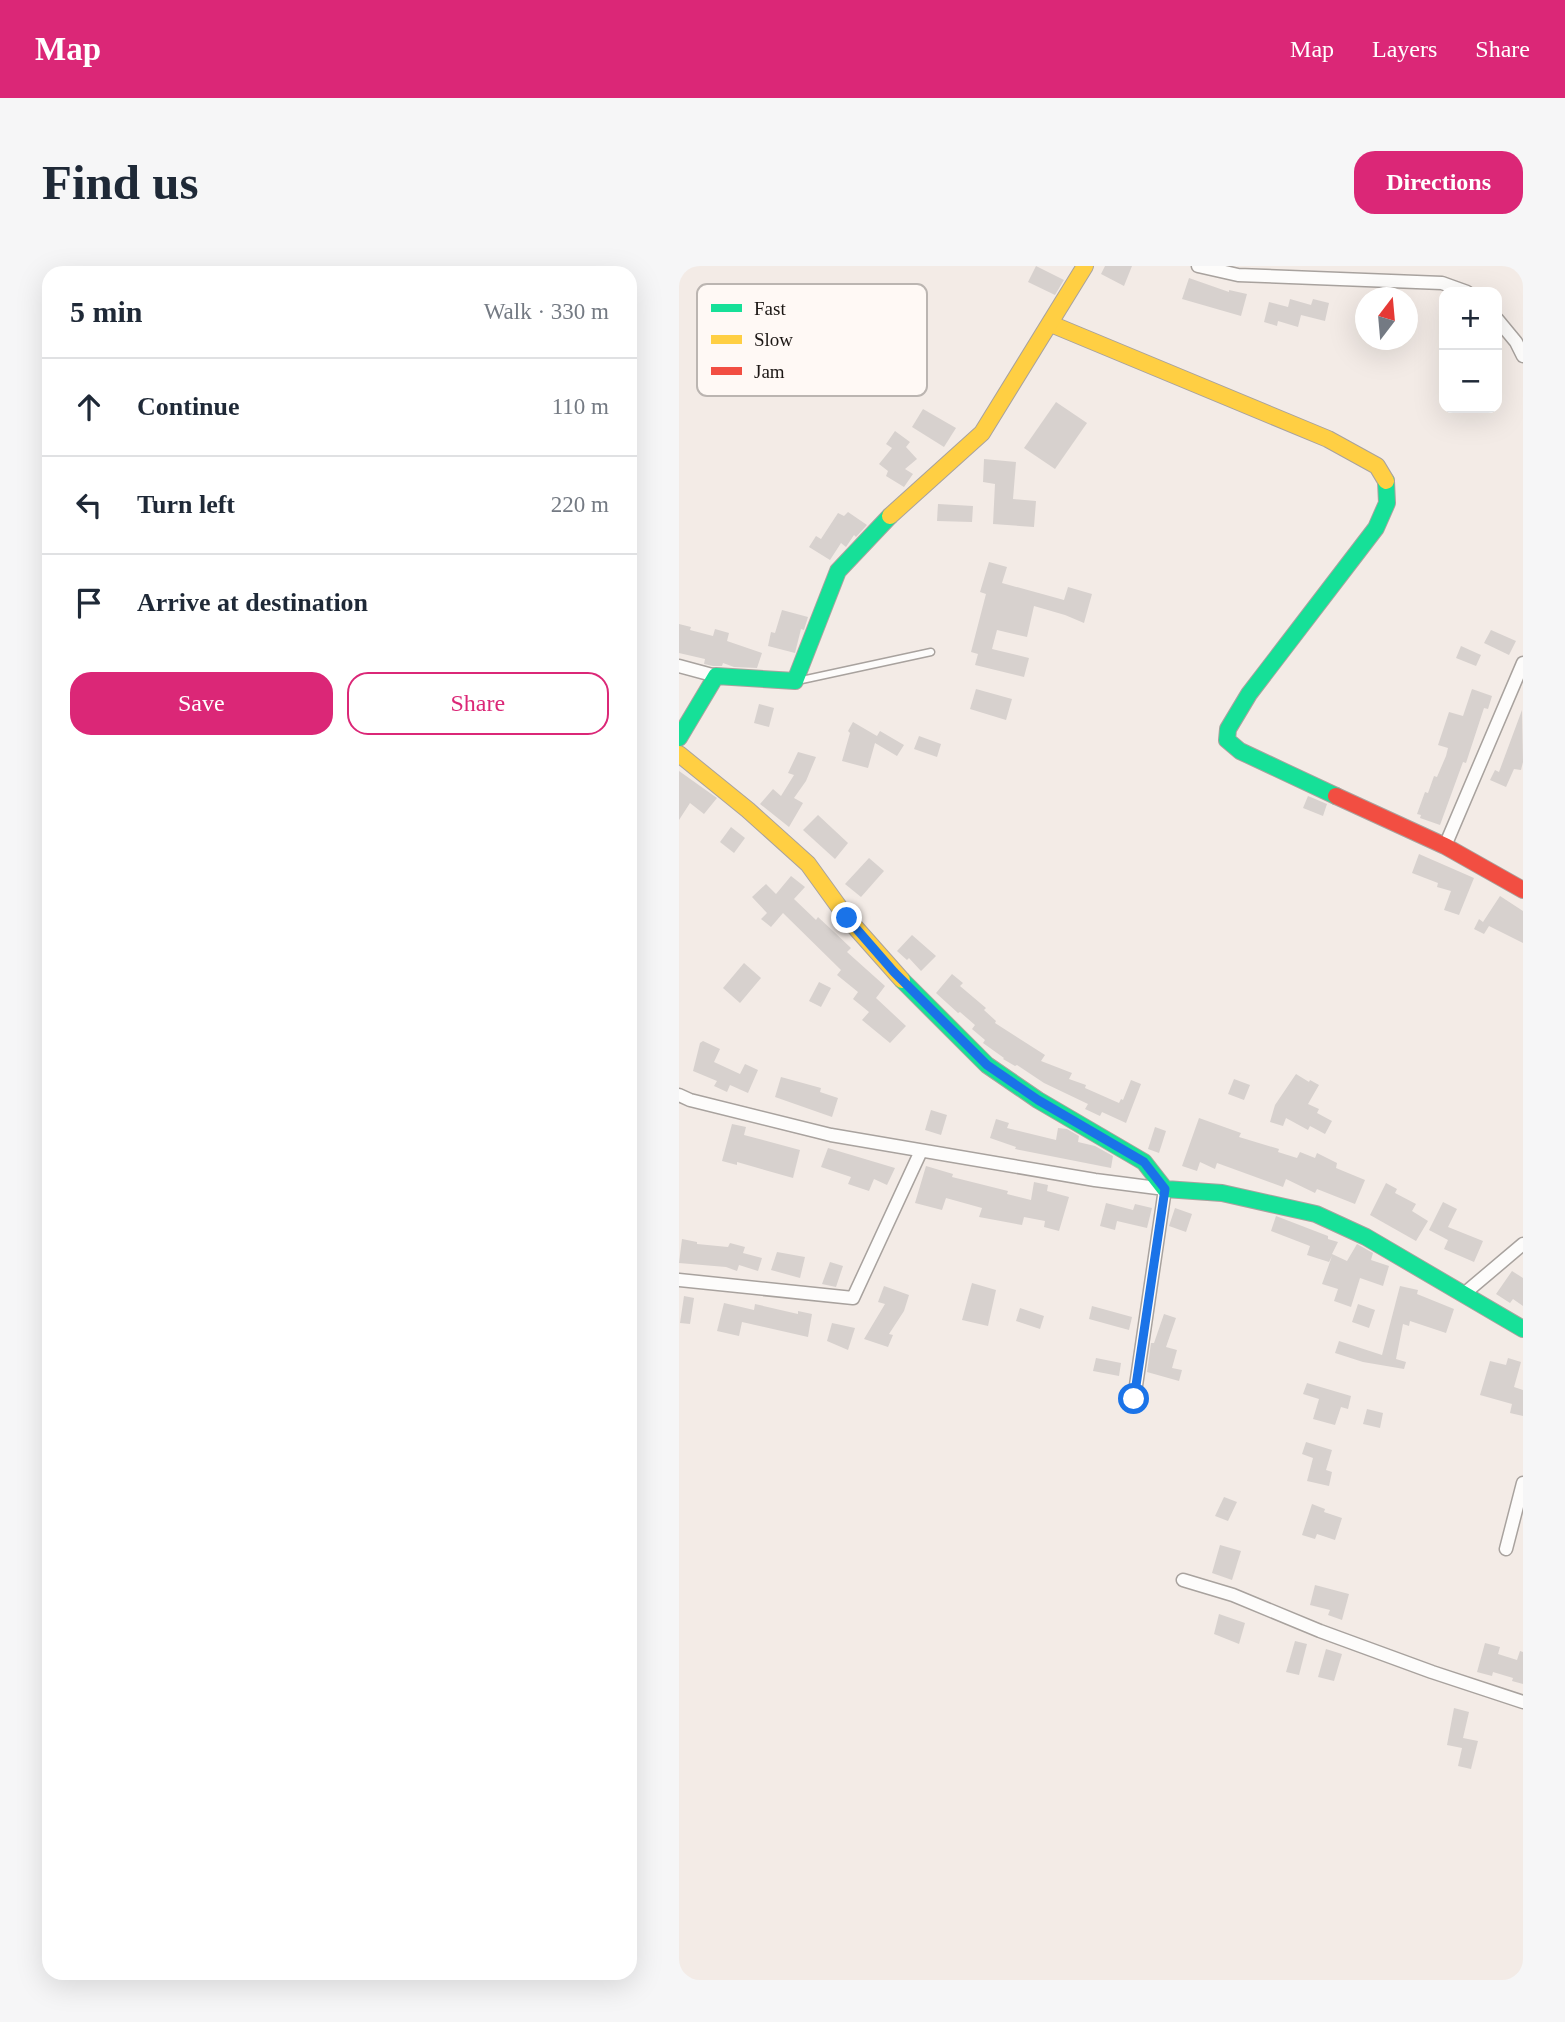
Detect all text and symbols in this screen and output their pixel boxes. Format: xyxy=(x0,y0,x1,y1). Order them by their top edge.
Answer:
text: Map xyxy=(35,31,101,67)
text: Map xyxy=(1290,36,1334,62)
text: Layers xyxy=(1372,36,1437,62)
text: Share xyxy=(1475,36,1530,62)
button: Directions xyxy=(1354,151,1523,214)
text: Find us xyxy=(42,155,199,210)
legend xyxy=(697,284,927,396)
north arrow xyxy=(1355,287,1418,350)
map controls xyxy=(1439,287,1502,413)
button: + xyxy=(1439,287,1502,350)
text: 5 min xyxy=(70,295,143,328)
text: Fast xyxy=(754,298,786,319)
text: Walk · 330 m xyxy=(484,299,609,324)
text: Slow xyxy=(754,329,793,350)
button: − xyxy=(1439,350,1502,413)
text: Jam xyxy=(754,361,785,382)
icon: ahead xyxy=(70,388,108,426)
text: Continue xyxy=(137,392,240,421)
text: 110 m xyxy=(552,394,609,419)
icon: left xyxy=(70,486,108,524)
text: Turn left xyxy=(137,490,235,519)
text: 220 m xyxy=(551,492,609,517)
icon: arrive xyxy=(70,584,108,622)
text: Arrive at destination xyxy=(137,588,368,617)
button: Save xyxy=(70,672,333,735)
button: Share xyxy=(347,672,609,735)
route end xyxy=(831,902,862,933)
route start xyxy=(1118,1383,1149,1414)

